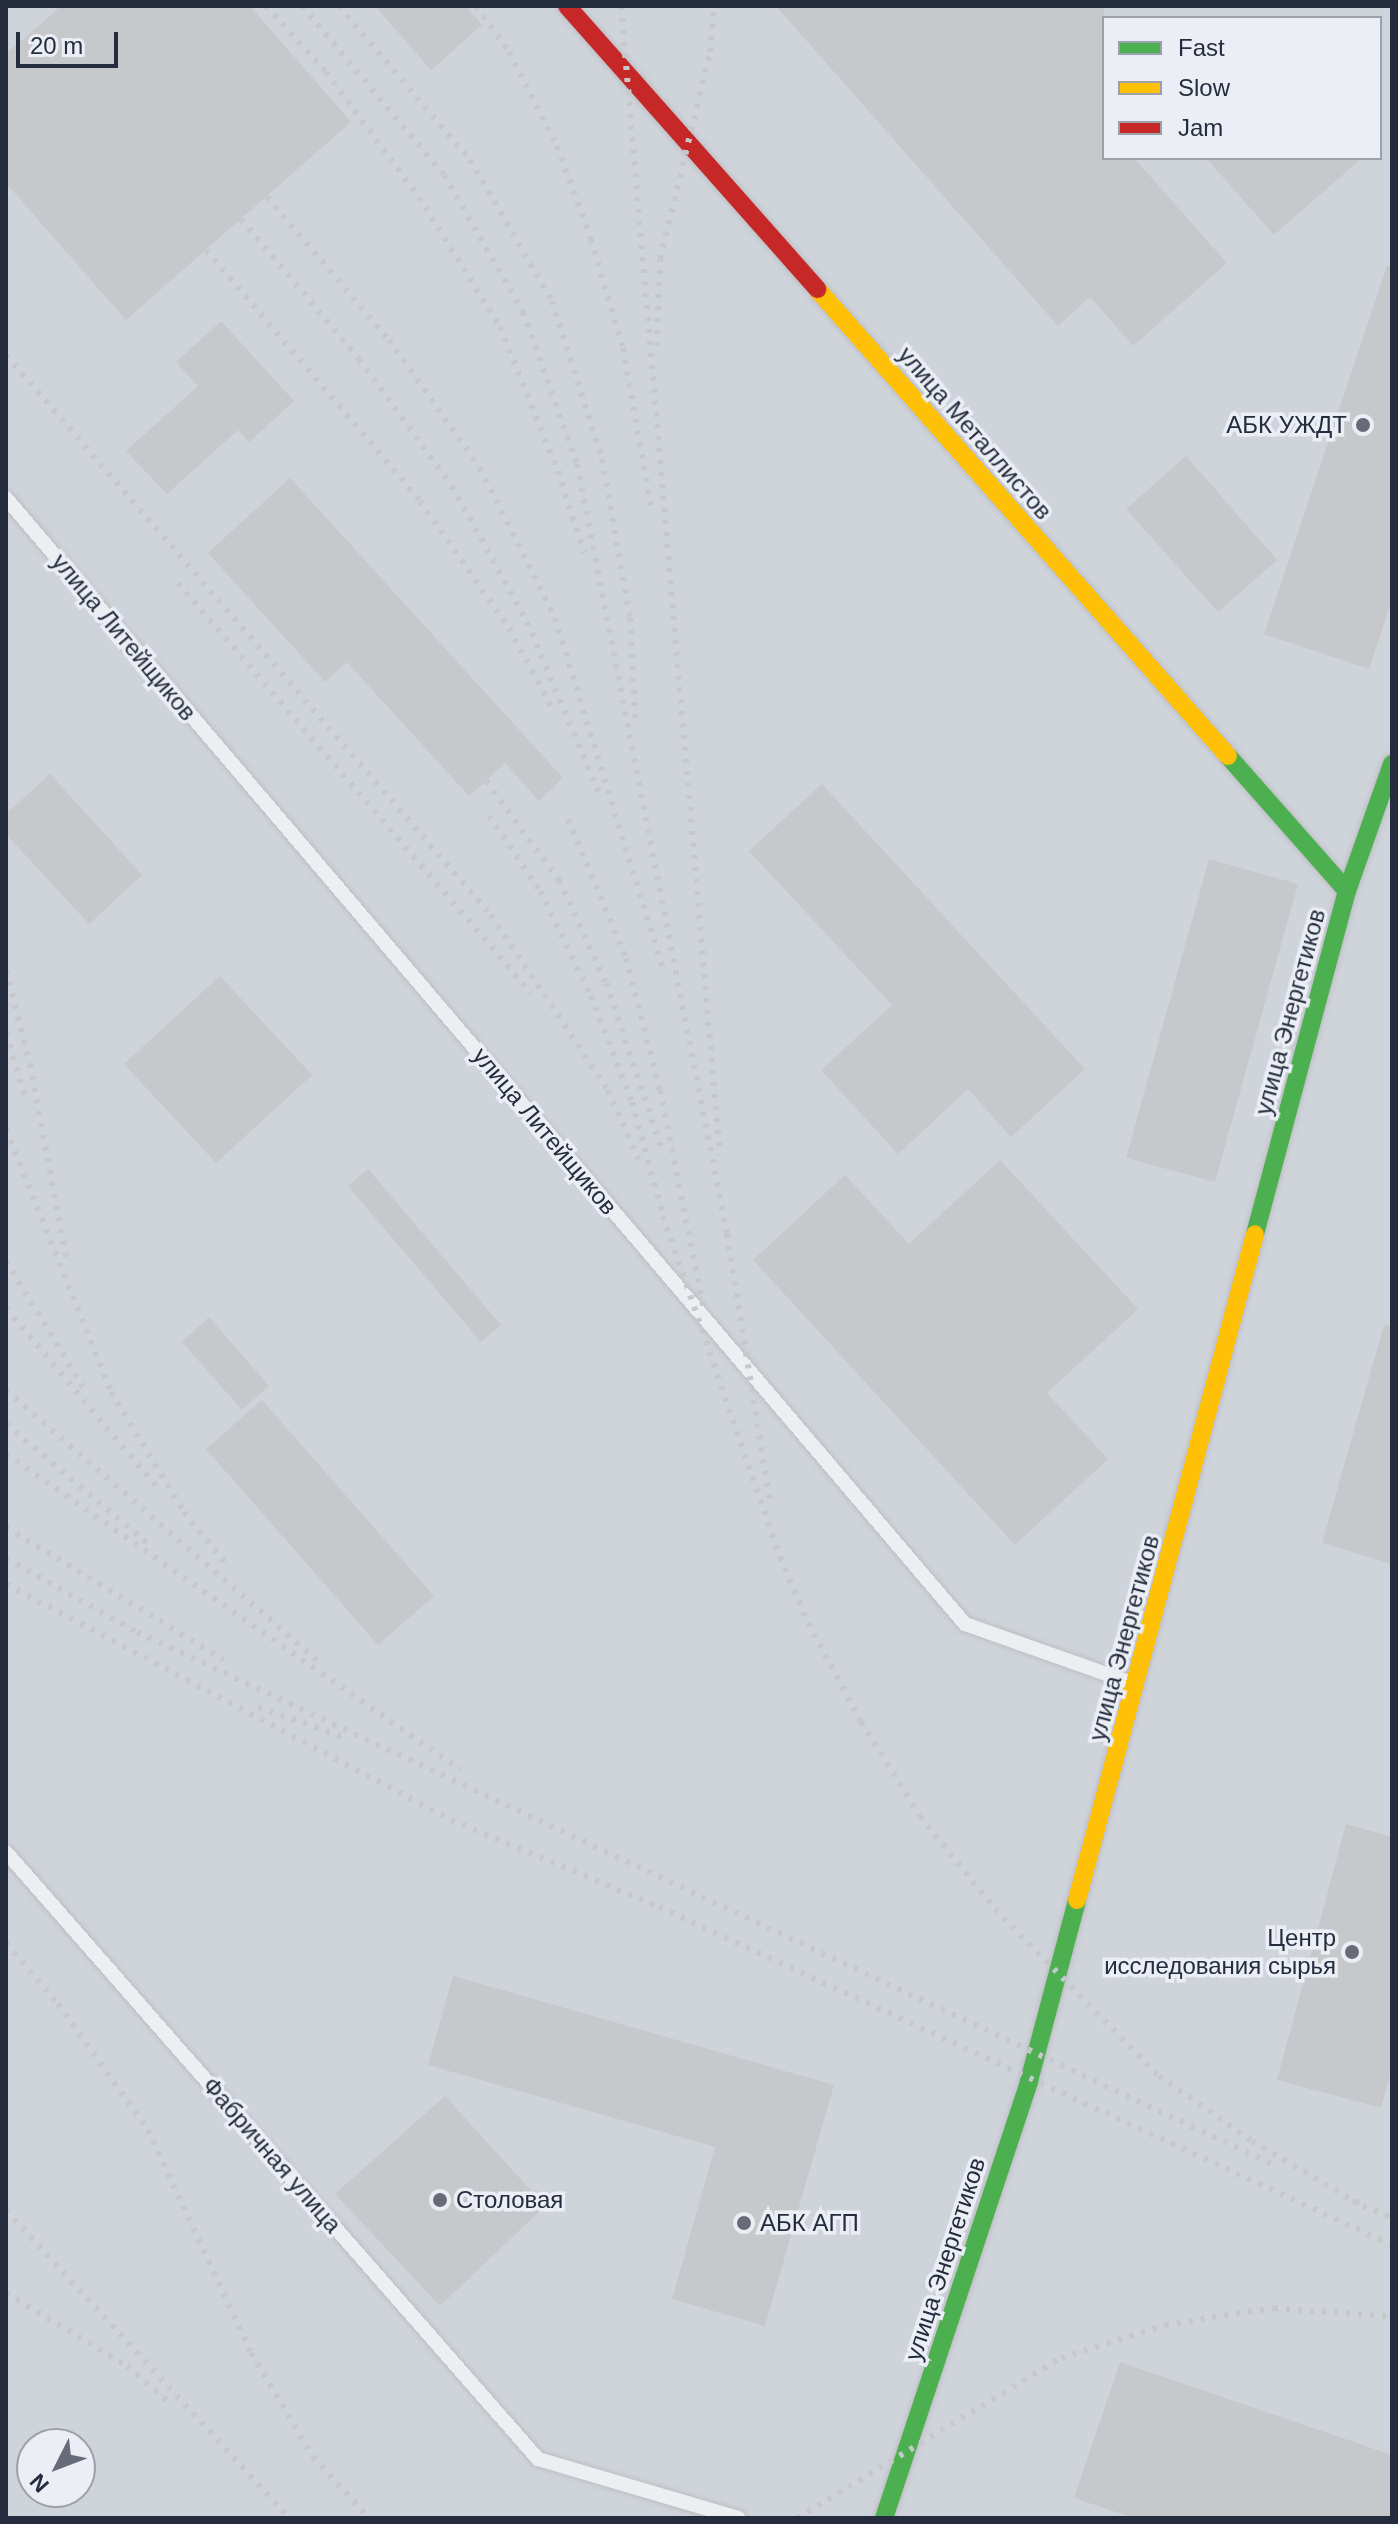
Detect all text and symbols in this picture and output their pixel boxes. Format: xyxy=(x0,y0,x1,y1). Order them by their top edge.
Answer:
scale bar xyxy=(20,16,122,66)
legend xyxy=(1102,16,1382,160)
text: 20 m xyxy=(30,32,83,59)
text: Fast xyxy=(1178,34,1225,61)
text: Slow xyxy=(1178,74,1230,101)
text: Jam xyxy=(1178,114,1223,141)
street label: улица Металлистов xyxy=(892,341,1058,525)
place label: АБК УЖДТ xyxy=(1226,411,1347,439)
marker: АБК УЖДТ xyxy=(1354,416,1372,434)
street label: улица Литейщиков xyxy=(46,548,202,726)
street label: улица Энергетиков xyxy=(1249,906,1331,1118)
street label: улица Литейщиков xyxy=(467,1042,623,1220)
street label: улица Энергетиков xyxy=(1083,1532,1165,1744)
place label: Центр исследования сырья xyxy=(1104,1924,1336,1980)
marker: Центр исследования сырья xyxy=(1343,1943,1361,1961)
street label: Фабричная улица xyxy=(197,2071,347,2239)
street label: улица Энергетиков xyxy=(899,2154,991,2364)
place label: Столовая xyxy=(456,2186,563,2214)
marker: Столовая xyxy=(431,2191,449,2209)
place label: АБК АГП xyxy=(760,2209,859,2237)
marker: АБК АГП xyxy=(735,2214,753,2232)
north arrow xyxy=(16,2428,96,2508)
text: N xyxy=(25,2469,54,2497)

